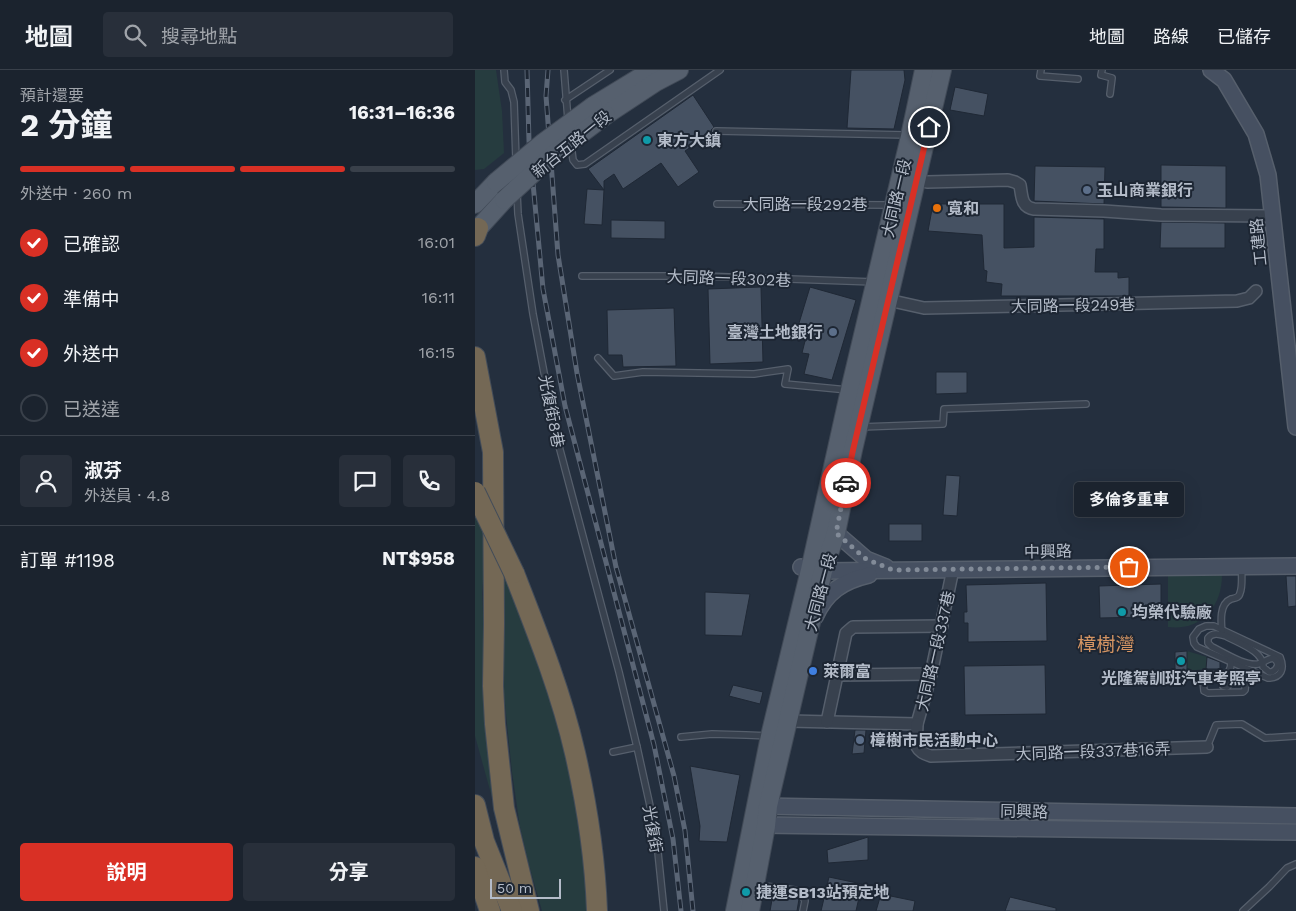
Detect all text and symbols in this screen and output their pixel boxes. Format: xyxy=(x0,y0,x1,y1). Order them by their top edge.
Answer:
search box xyxy=(103,12,453,57)
icon: search xyxy=(121,21,149,49)
text: 地圖 xyxy=(25,23,73,51)
text: 搜尋地點 xyxy=(161,25,237,48)
text: 地圖 xyxy=(1089,26,1125,47)
text: 路線 xyxy=(1153,26,1189,47)
text: 已儲存 xyxy=(1217,26,1271,47)
text: 預計還要 xyxy=(20,86,84,105)
text: 16:31–16:36 xyxy=(349,101,455,124)
text: 2 分鐘 xyxy=(20,106,112,144)
pin xyxy=(908,106,950,148)
street label: 新台五路一段 xyxy=(528,107,615,182)
icon: home xyxy=(915,113,943,141)
place label: 東方大鎮 xyxy=(657,131,721,150)
marker: 東方大鎮 xyxy=(641,134,653,146)
street label: 大同路一段 xyxy=(878,157,915,239)
place label: 玉山商業銀行 xyxy=(1097,181,1193,200)
text: 外送中 · 260 m xyxy=(20,184,132,203)
marker: 玉山商業銀行 xyxy=(1081,184,1093,196)
street label: 大同路一段292巷 xyxy=(743,195,867,214)
place label: 寬和 xyxy=(947,199,979,218)
marker: 寬和 xyxy=(931,202,943,214)
street label: 工建路 xyxy=(1247,217,1270,267)
icon: check xyxy=(20,229,48,257)
text: 已確認 xyxy=(63,233,120,256)
text: 16:01 xyxy=(418,233,455,252)
street label: 大同路一段302巷 xyxy=(666,267,792,290)
icon: check xyxy=(20,284,48,312)
text: 準備中 xyxy=(63,288,120,311)
text: 16:11 xyxy=(422,288,455,307)
street label: 大同路一段249巷 xyxy=(1011,295,1135,316)
place label: 臺灣土地銀行 xyxy=(727,323,823,342)
marker: 臺灣土地銀行 xyxy=(827,326,839,338)
icon: check xyxy=(20,339,48,367)
text: 外送中 xyxy=(63,343,120,366)
text: 16:15 xyxy=(419,343,455,362)
street label: 光復街8巷 xyxy=(535,373,568,449)
text: 已送達 xyxy=(63,398,120,421)
button: person xyxy=(20,455,72,507)
button: chat xyxy=(339,455,391,507)
button: phone xyxy=(403,455,455,507)
courier xyxy=(821,458,871,508)
text: 淑芬 xyxy=(84,459,122,482)
icon: car xyxy=(832,469,860,497)
callout: 多倫多重車 xyxy=(1074,482,1184,517)
text: 外送員 · 4.8 xyxy=(84,486,170,505)
text: 多倫多重車 xyxy=(1089,490,1169,509)
street label: 中興路 xyxy=(1024,542,1072,561)
pin xyxy=(1108,546,1150,588)
text: NT$958 xyxy=(382,547,455,570)
text: 訂單 #1198 xyxy=(20,549,115,572)
street label: 大同路一段 xyxy=(801,551,840,633)
icon: bag xyxy=(1115,553,1143,581)
street label: 大同路一段337巷 xyxy=(912,589,959,713)
place label: 均榮代驗廠 xyxy=(1132,603,1212,622)
marker: 均榮代驗廠 xyxy=(1116,606,1128,618)
district label: 樟樹灣 xyxy=(1077,633,1135,656)
marker: 光隆駕訓班汽車考照亭 xyxy=(1175,655,1187,667)
place label: 萊爾富 xyxy=(823,662,871,681)
marker: 萊爾富 xyxy=(807,665,819,677)
place label: 光隆駕訓班汽車考照亭 xyxy=(1101,669,1261,688)
place label: 樟樹市民活動中心 xyxy=(870,731,998,750)
marker: 樟樹市民活動中心 xyxy=(854,734,866,746)
street label: 大同路一段337巷16弄 xyxy=(1015,739,1171,764)
street label: 同興路 xyxy=(1000,802,1048,821)
street label: 光復街 xyxy=(639,804,666,854)
button: 說明 xyxy=(20,843,233,901)
button: 分享 xyxy=(243,843,455,901)
scale bar xyxy=(490,876,561,899)
text: 50 m xyxy=(497,880,532,896)
place label: 捷運SB13站預定地 xyxy=(756,883,890,902)
marker: 捷運SB13站預定地 xyxy=(740,886,752,898)

